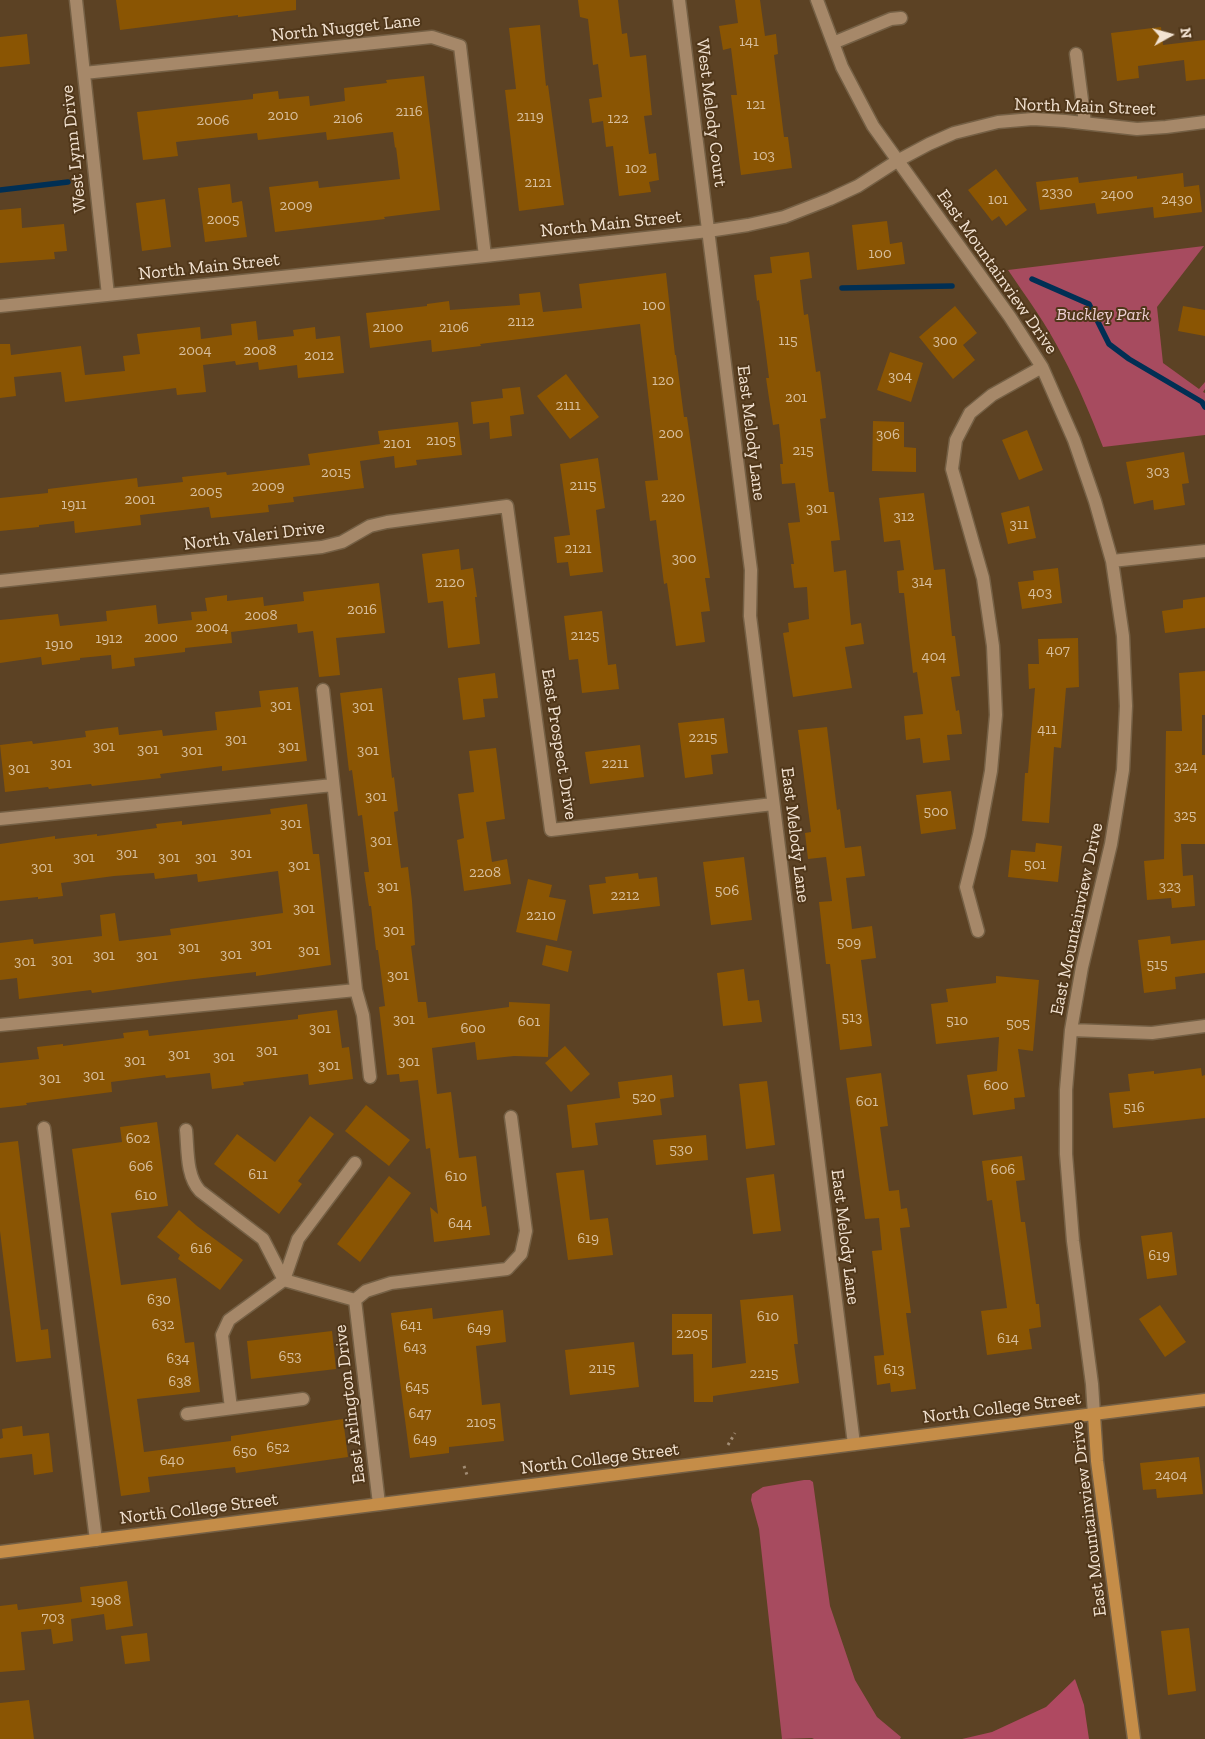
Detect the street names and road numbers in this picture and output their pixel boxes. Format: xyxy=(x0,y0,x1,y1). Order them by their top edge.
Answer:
street label: North Nugget Lane xyxy=(270,9,422,47)
street label: West Melody Court xyxy=(691,38,731,188)
street label: West Lynn Drive xyxy=(57,84,91,214)
street label: North Main Street xyxy=(1014,94,1156,120)
street label: East Mountainview Drive xyxy=(932,185,1062,359)
street label: North Main Street xyxy=(539,206,683,242)
street label: North Main Street xyxy=(137,249,281,285)
street label: East Melody Lane xyxy=(732,364,770,502)
street label: North Valeri Drive xyxy=(182,517,326,555)
street label: East Prospect Drive xyxy=(536,667,582,821)
street label: East Melody Lane xyxy=(776,766,814,904)
street label: East Mountainview Drive xyxy=(1046,821,1108,1017)
street label: East Melody Lane xyxy=(826,1168,864,1306)
street label: East Arlington Drive xyxy=(330,1323,370,1485)
street label: North College Street xyxy=(922,1388,1082,1428)
street label: East Mountainview Drive xyxy=(1066,1420,1112,1618)
street label: North College Street xyxy=(520,1439,680,1479)
street label: North College Street xyxy=(119,1489,279,1529)

